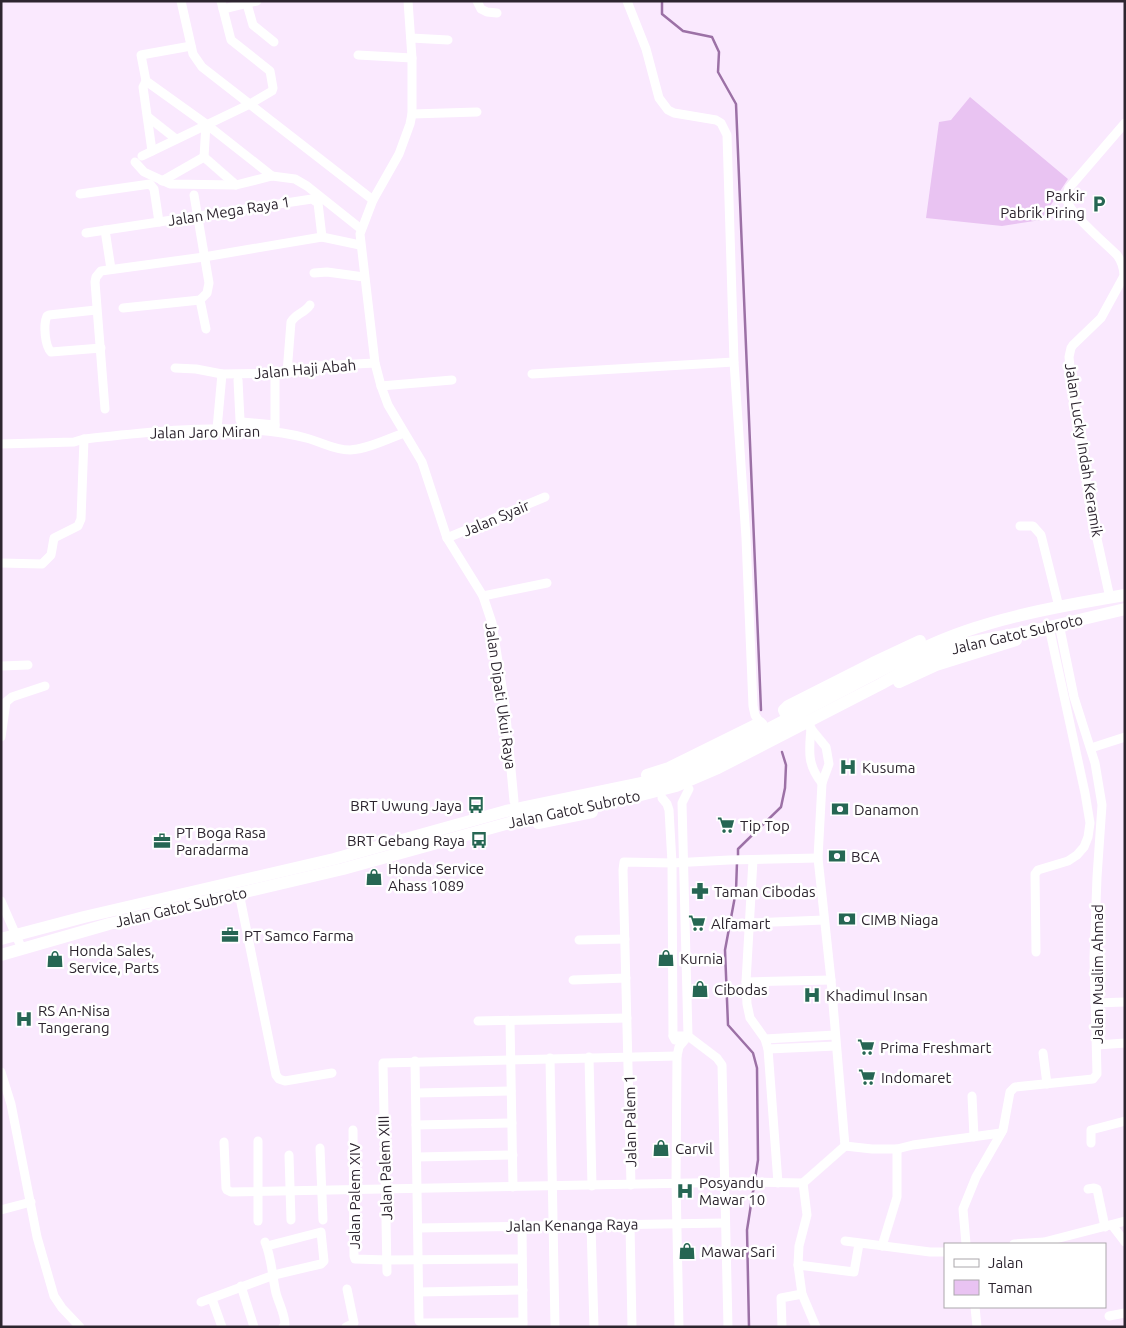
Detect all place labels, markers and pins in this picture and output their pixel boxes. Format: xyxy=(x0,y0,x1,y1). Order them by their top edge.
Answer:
place label: Parkir Pabrik Piring xyxy=(1000,187,1085,221)
parking icon: Parkir Pabrik Piring xyxy=(1089,194,1109,214)
hospital icon: Kusuma xyxy=(838,757,858,777)
place label: Kusuma xyxy=(862,759,915,776)
bus stop icon: BRT Uwung Jaya xyxy=(466,795,486,815)
place label: BRT Uwung Jaya xyxy=(350,797,462,814)
bank icon: Danamon xyxy=(830,799,850,819)
place label: Danamon xyxy=(854,801,919,818)
supermarket icon: Tip Top xyxy=(716,815,736,835)
place label: Tip Top xyxy=(740,817,790,834)
place label: PT Boga Rasa Paradarma xyxy=(176,824,266,858)
bus stop icon: BRT Gebang Raya xyxy=(469,830,489,850)
office icon: PT Boga Rasa Paradarma xyxy=(152,831,172,851)
place label: BRT Gebang Raya xyxy=(347,832,465,849)
bank icon: BCA xyxy=(827,846,847,866)
place label: BCA xyxy=(851,848,880,865)
place label: Honda Service Ahass 1089 xyxy=(388,860,484,894)
shop icon: Honda Service Ahass 1089 xyxy=(364,867,384,887)
pharmacy icon: Taman Cibodas xyxy=(690,881,710,901)
place label: Taman Cibodas xyxy=(714,883,816,900)
bank icon: CIMB Niaga xyxy=(837,909,857,929)
place label: CIMB Niaga xyxy=(861,911,938,928)
supermarket icon: Alfamart xyxy=(687,913,707,933)
place label: Alfamart xyxy=(711,915,770,932)
office icon: PT Samco Farma xyxy=(220,925,240,945)
place label: PT Samco Farma xyxy=(244,927,354,944)
place label: Honda Sales, Service, Parts xyxy=(69,942,159,976)
shop icon: Kurnia xyxy=(656,948,676,968)
shop icon: Honda Sales, Service, Parts xyxy=(45,949,65,969)
place label: Kurnia xyxy=(680,950,723,967)
shop icon: Cibodas xyxy=(690,979,710,999)
place label: Cibodas xyxy=(714,981,767,998)
hospital icon: Khadimul Insan xyxy=(802,985,822,1005)
place label: Khadimul Insan xyxy=(826,987,928,1004)
place label: RS An-Nisa Tangerang xyxy=(38,1002,110,1036)
hospital icon: RS An-Nisa Tangerang xyxy=(14,1009,34,1029)
supermarket icon: Prima Freshmart xyxy=(856,1037,876,1057)
place label: Prima Freshmart xyxy=(880,1039,991,1056)
supermarket icon: Indomaret xyxy=(857,1067,877,1087)
place label: Indomaret xyxy=(881,1069,952,1086)
shop icon: Carvil xyxy=(651,1138,671,1158)
place label: Carvil xyxy=(675,1140,713,1157)
place label: Posyandu Mawar 10 xyxy=(699,1174,765,1208)
hospital icon: Posyandu Mawar 10 xyxy=(675,1181,695,1201)
shop icon: Mawar Sari xyxy=(677,1241,697,1261)
place label: Mawar Sari xyxy=(701,1243,775,1260)

